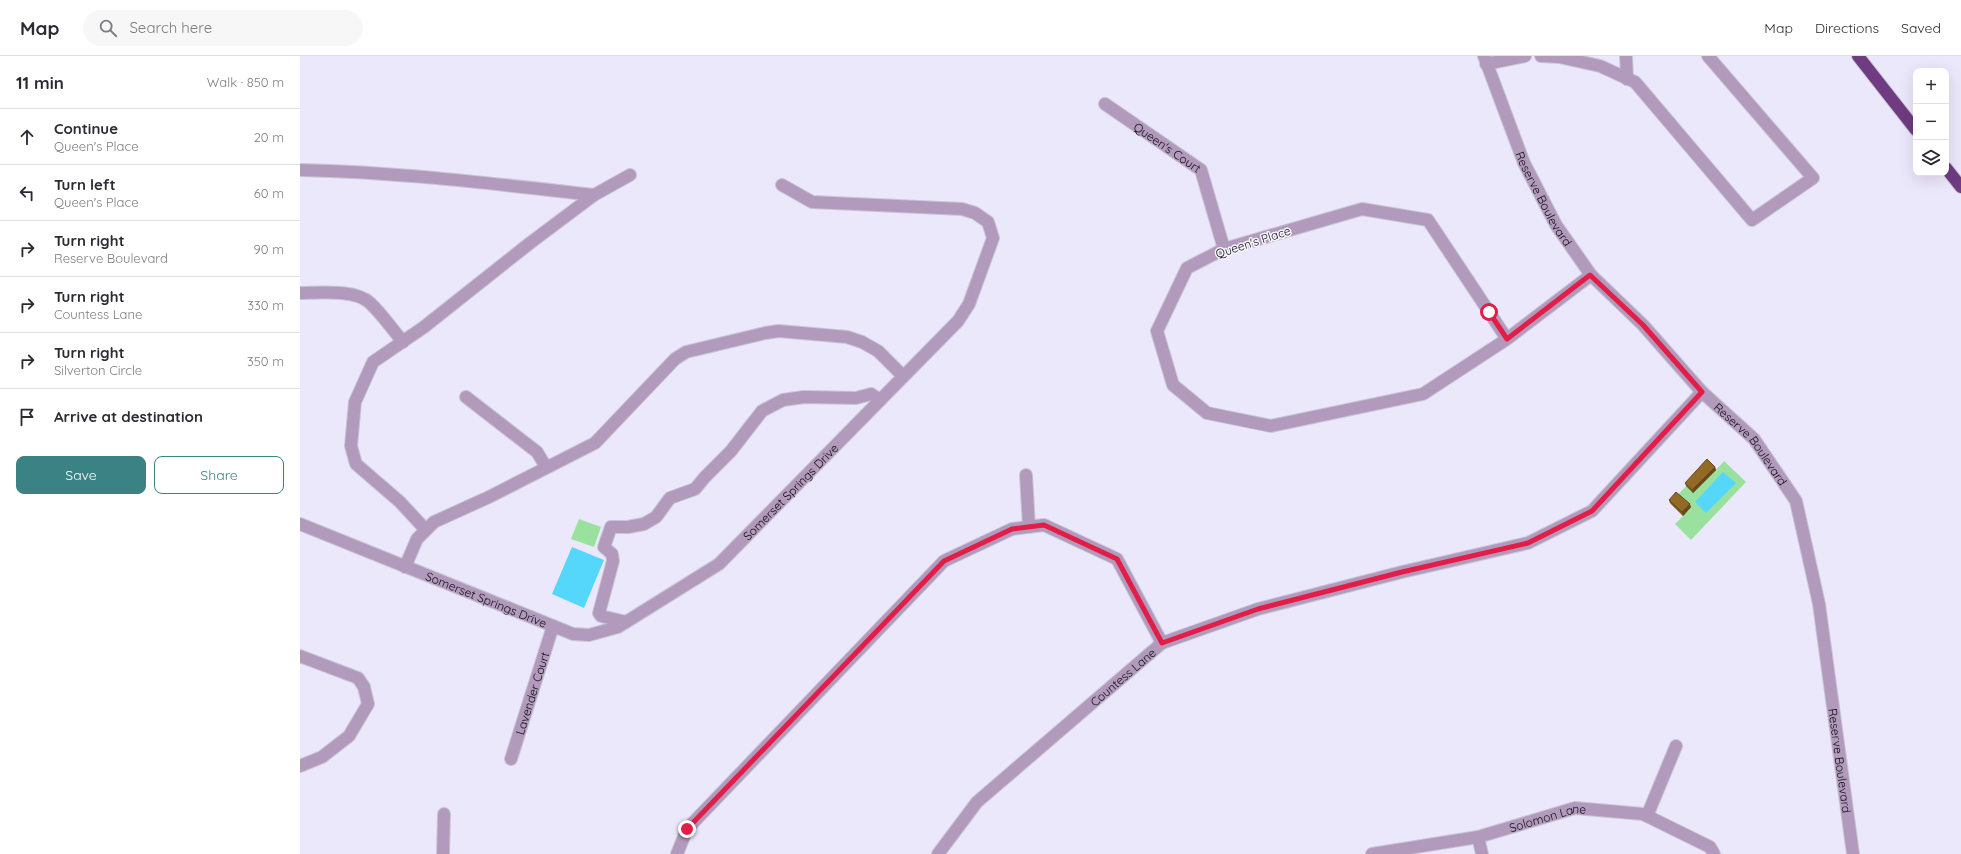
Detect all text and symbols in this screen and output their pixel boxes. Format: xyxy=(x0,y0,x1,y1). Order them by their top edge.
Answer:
search box xyxy=(83,10,363,46)
text: Map xyxy=(20,16,59,40)
icon: search xyxy=(97,17,119,39)
text: Search here xyxy=(129,18,212,37)
text: Map xyxy=(1764,19,1793,37)
text: Directions xyxy=(1815,19,1879,37)
text: Saved xyxy=(1901,19,1941,37)
map controls xyxy=(1913,68,1949,176)
button: + xyxy=(1913,68,1949,104)
text: 11 min xyxy=(16,72,64,93)
text: Walk · 850 m xyxy=(207,74,284,90)
button: − xyxy=(1913,104,1949,140)
text: Continue xyxy=(54,119,118,138)
street label: Queen's Court xyxy=(1131,119,1204,175)
icon: ahead xyxy=(16,126,38,148)
text: 20 m xyxy=(254,129,284,145)
text: Queen's Place xyxy=(54,138,139,154)
button: layers xyxy=(1913,140,1949,176)
street label: Reserve Boulevard xyxy=(1513,149,1576,249)
text: Turn left xyxy=(54,175,116,194)
icon: left xyxy=(16,182,38,204)
text: 60 m xyxy=(254,185,284,201)
text: Queen's Place xyxy=(54,194,139,210)
street label: Queen's Place xyxy=(1214,223,1293,261)
text: Turn right xyxy=(54,231,125,250)
icon: right xyxy=(16,238,38,260)
text: 90 m xyxy=(254,241,284,257)
text: Reserve Boulevard xyxy=(54,250,168,266)
text: Turn right xyxy=(54,287,125,306)
icon: right xyxy=(16,294,38,316)
text: 330 m xyxy=(247,297,284,313)
route start xyxy=(1480,303,1498,321)
text: Countess Lane xyxy=(54,306,142,322)
text: Turn right xyxy=(54,343,125,362)
icon: right xyxy=(16,350,38,372)
text: 350 m xyxy=(247,353,284,369)
text: Silverton Circle xyxy=(54,362,142,378)
street label: Reserve Boulevard xyxy=(1711,399,1791,488)
icon: arrive xyxy=(16,406,38,428)
text: Arrive at destination xyxy=(54,407,203,426)
street label: Somerset Springs Drive xyxy=(739,440,841,543)
button: Save xyxy=(16,456,146,494)
button: Share xyxy=(154,456,284,494)
street label: Somerset Springs Drive xyxy=(424,568,550,630)
street label: Countess Lane xyxy=(1087,644,1159,709)
street label: Lavender Court xyxy=(512,650,552,737)
street label: Reserve Boulevard xyxy=(1826,707,1855,814)
street label: Solomon Lane xyxy=(1507,800,1587,835)
route end xyxy=(678,820,696,838)

